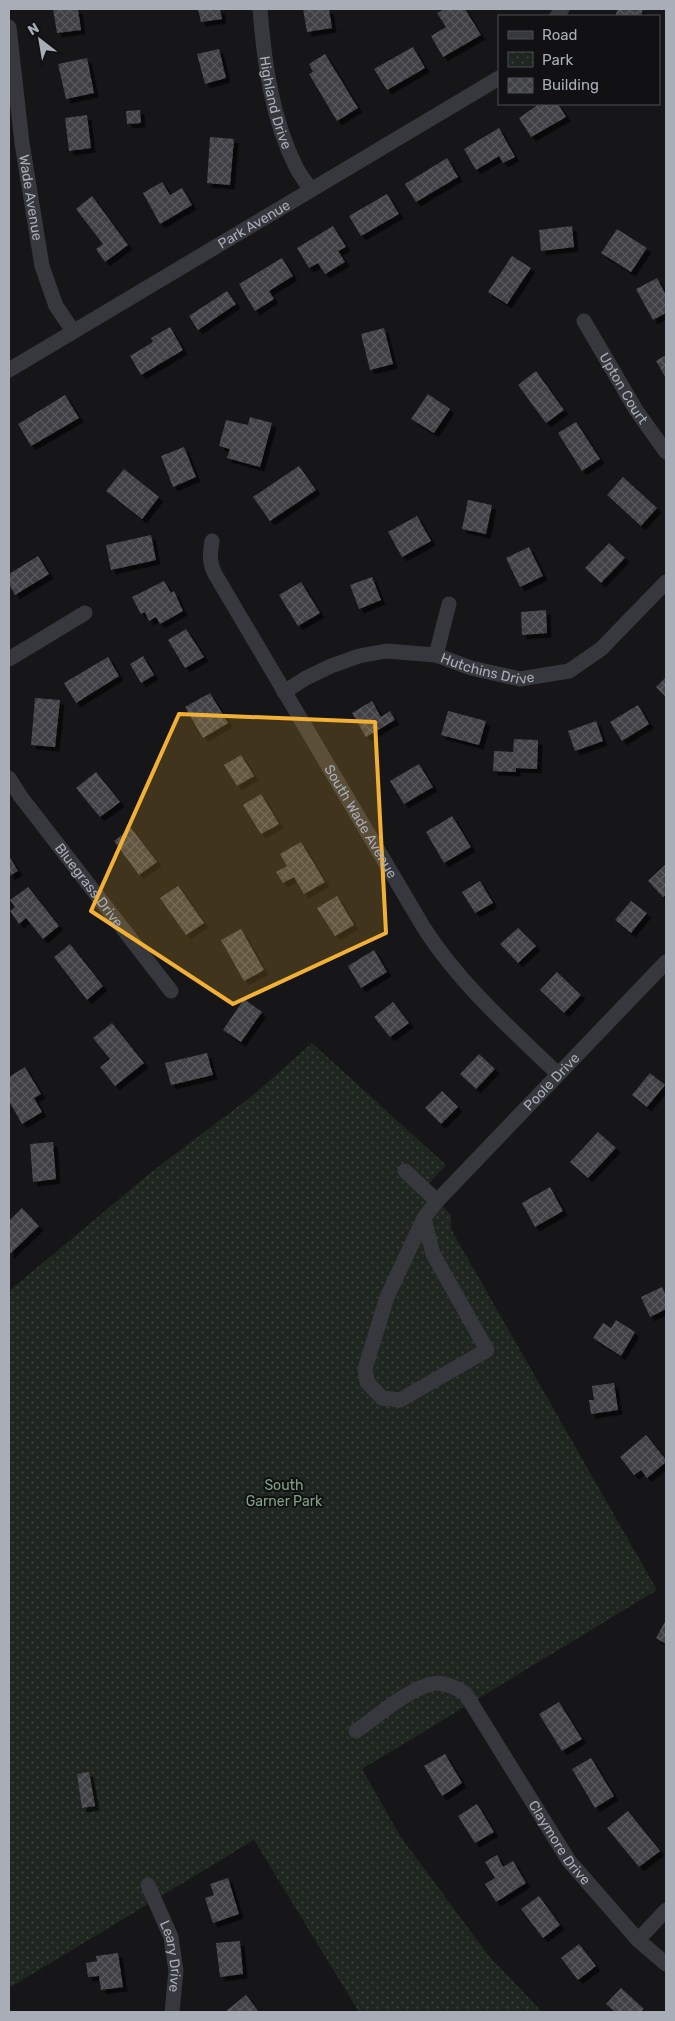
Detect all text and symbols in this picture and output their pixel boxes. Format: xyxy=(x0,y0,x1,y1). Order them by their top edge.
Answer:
north arrow xyxy=(15,15,65,65)
legend xyxy=(498,15,660,105)
text: N xyxy=(25,19,42,39)
text: Road xyxy=(542,26,578,44)
text: Park xyxy=(542,51,573,69)
street label: Highland Drive xyxy=(256,55,295,152)
text: Building xyxy=(542,76,599,94)
street label: Wade Avenue xyxy=(15,153,46,242)
street label: Park Avenue xyxy=(215,196,293,253)
street label: Upton Court xyxy=(595,350,652,428)
street label: Hutchins Drive xyxy=(438,649,536,688)
street label: South Wade Avenue xyxy=(320,762,401,882)
street label: Bluegrass Drive xyxy=(51,840,127,931)
street label: Poole Drive xyxy=(520,1050,583,1114)
park label: South Garner Park xyxy=(246,1477,323,1510)
street label: Claymore Drive xyxy=(525,1797,594,1889)
street label: Leary Drive xyxy=(156,1918,184,1993)

